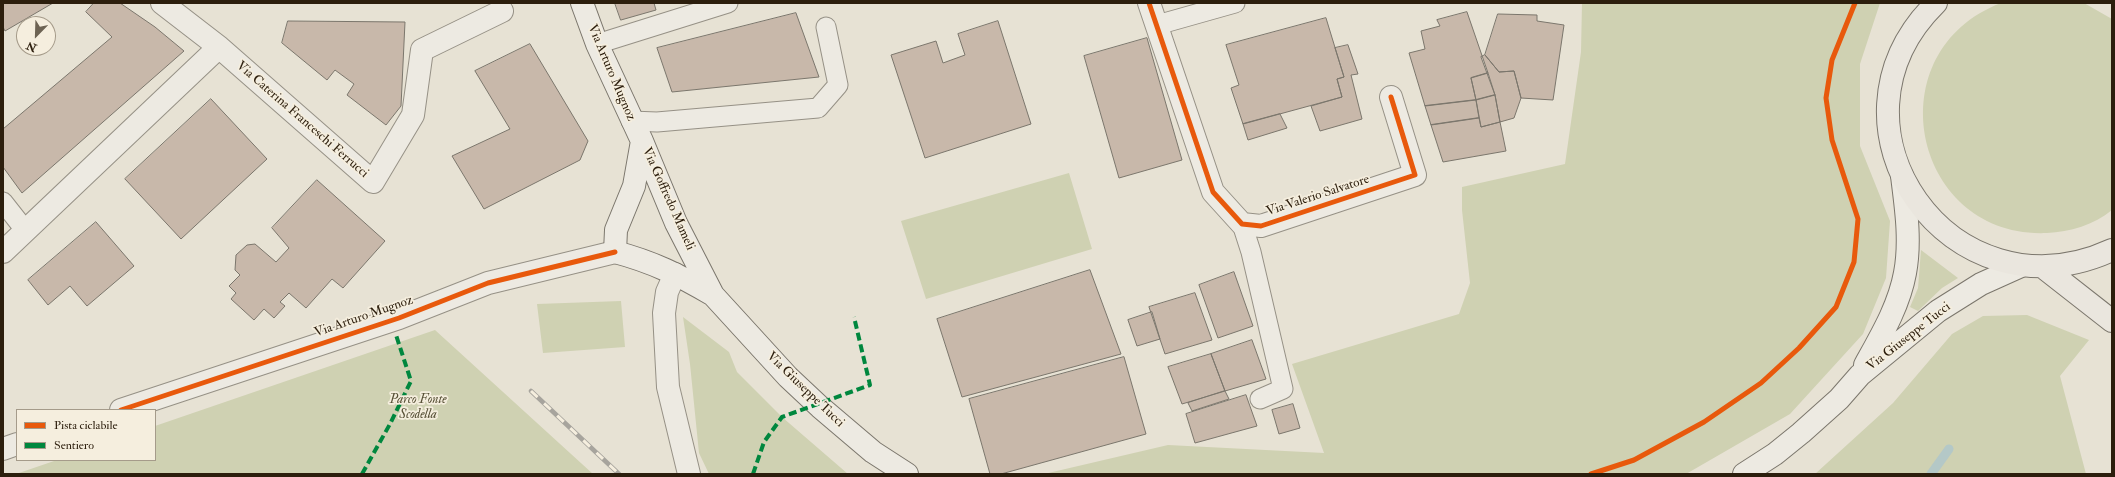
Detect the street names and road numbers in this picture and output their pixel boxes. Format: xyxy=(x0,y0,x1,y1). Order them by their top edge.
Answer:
street label: Via Arturo Mugnoz xyxy=(584,22,638,124)
street label: Via Caterina Franceschi Ferrucci xyxy=(233,58,371,182)
street label: Via Goffredo Mameli xyxy=(638,145,698,253)
street label: Via Valerio Salvatore xyxy=(1264,172,1372,220)
street label: Via Arturo Mugnoz xyxy=(313,293,415,341)
street label: Via Giuseppe Tucci xyxy=(1864,299,1954,375)
street label: Via Giuseppe Tucci xyxy=(763,349,847,431)

